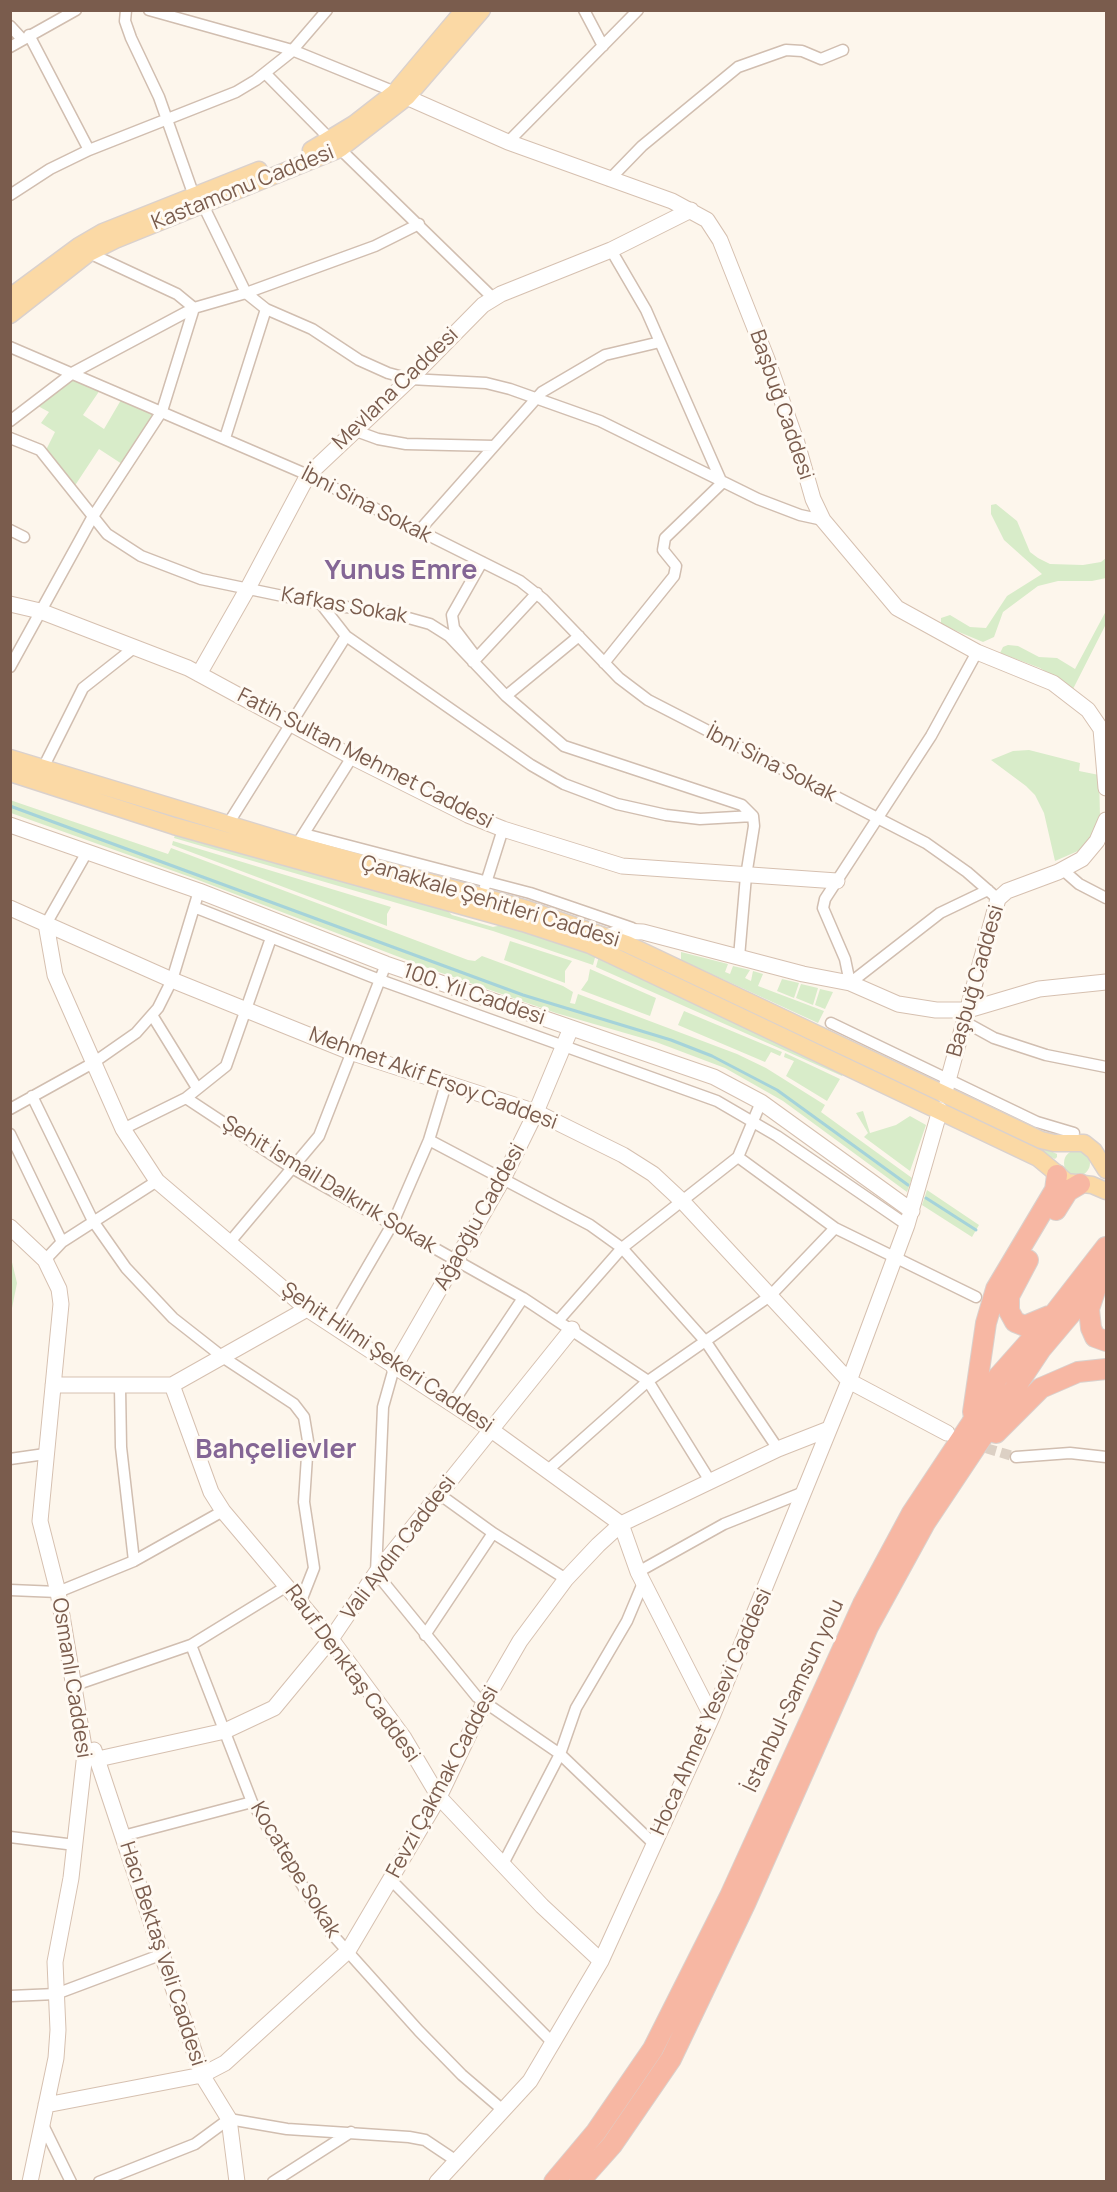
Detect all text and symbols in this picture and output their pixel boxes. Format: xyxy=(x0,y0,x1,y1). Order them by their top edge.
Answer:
street label: Kastamonu Caddesi xyxy=(148,140,338,236)
street label: Mevlana Caddesi xyxy=(328,323,464,455)
street label: Başbuğ Caddesi xyxy=(744,327,818,483)
street label: İbni Sina Sokak xyxy=(297,461,435,549)
district label: Yunus Emre xyxy=(325,555,477,587)
street label: Kafkas Sokak xyxy=(279,583,409,629)
street label: Fatih Sultan Mehmet Caddesi xyxy=(233,683,497,835)
street label: İbni Sina Sokak xyxy=(702,720,840,808)
street label: Çanakkale Şehitleri Caddesi xyxy=(358,851,622,953)
street label: Başbuğ Caddesi xyxy=(942,902,1010,1060)
street label: 100. Yıl Caddesi xyxy=(400,959,548,1031)
street label: Mehmet Akif Ersoy Caddesi xyxy=(305,1022,561,1136)
street label: Şehit İsmail Dalkırık Sokak xyxy=(217,1111,441,1259)
street label: Ağaoğlu Caddesi xyxy=(429,1139,531,1295)
street label: Şehit Hilmi Şekeri Caddesi xyxy=(276,1278,498,1438)
district label: Bahçelievler xyxy=(195,1434,357,1466)
street label: Vali Aydın Caddesi xyxy=(337,1471,461,1625)
street label: Rauf Denktaş Caddesi xyxy=(279,1580,425,1768)
street label: Hoca Ahmet Yesevi Caddesi xyxy=(646,1585,778,1839)
street label: İstanbul-Samsun yolu xyxy=(738,1595,850,1797)
street label: Osmanlı Caddesi xyxy=(46,1596,96,1760)
street label: Fevzi Çakmak Caddesi xyxy=(382,1682,504,1882)
street label: Kocatepe Sokak xyxy=(245,1798,345,1942)
street label: Hacı Bektaş Veli Caddesi xyxy=(114,1838,210,2070)

